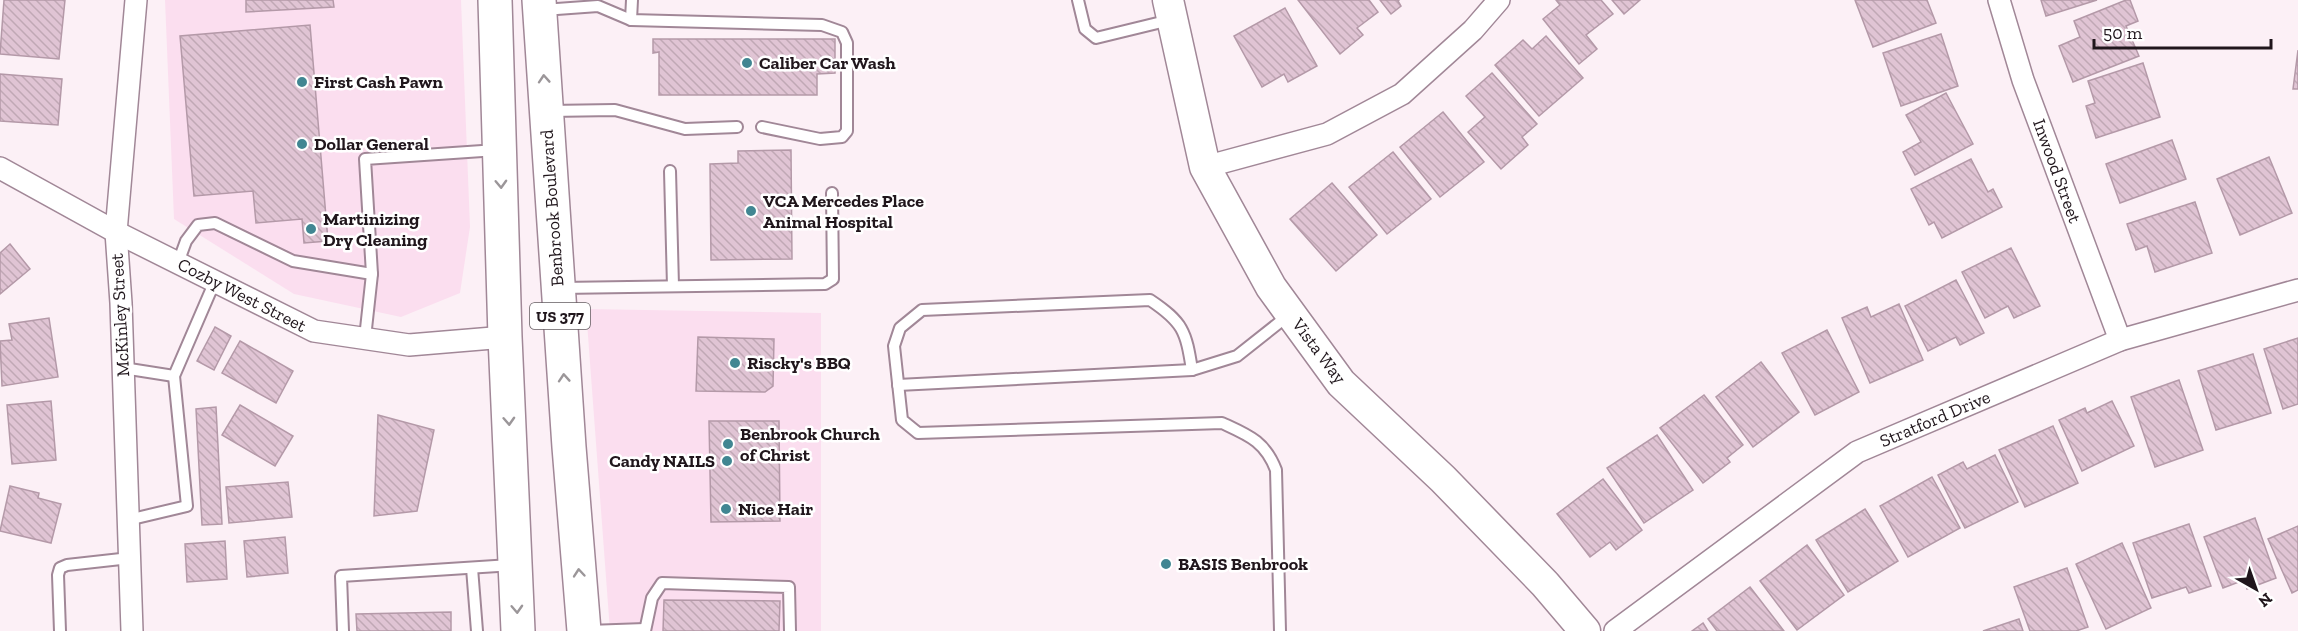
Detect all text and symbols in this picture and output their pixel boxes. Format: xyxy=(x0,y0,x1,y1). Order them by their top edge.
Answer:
scale bar xyxy=(2094,12,2271,50)
text: 50 m xyxy=(2103,22,2143,44)
place label: Caliber Car Wash xyxy=(759,52,896,74)
marker: Caliber Car Wash xyxy=(740,56,754,70)
place label: First Cash Pawn xyxy=(314,71,443,93)
one-way arrow xyxy=(537,74,550,83)
marker: First Cash Pawn xyxy=(295,75,309,89)
street label: Inwood Street xyxy=(2028,116,2086,226)
street label: Benbrook Boulevard xyxy=(536,129,568,287)
place label: Dollar General xyxy=(314,133,429,155)
marker: Dollar General xyxy=(295,137,309,151)
one-way arrow xyxy=(495,180,508,189)
place label: VCA Mercedes Place Animal Hospital xyxy=(763,190,924,233)
marker: VCA Mercedes Place Animal Hospital xyxy=(744,204,758,218)
place label: Martinizing Dry Cleaning xyxy=(323,208,427,251)
marker: Martinizing Dry Cleaning xyxy=(304,222,318,236)
street label: McKinley Street xyxy=(106,252,134,377)
street label: Cozby West Street xyxy=(174,253,310,337)
road number: US 377 xyxy=(530,303,590,329)
street label: Vista Way xyxy=(1287,313,1351,389)
place label: Riscky's BBQ xyxy=(747,352,851,374)
marker: Riscky's BBQ xyxy=(728,356,742,370)
one-way arrow xyxy=(558,374,571,383)
street label: Stratford Drive xyxy=(1876,386,1994,452)
one-way arrow xyxy=(502,417,515,426)
place label: Benbrook Church of Christ xyxy=(740,423,881,466)
marker: Benbrook Church of Christ xyxy=(721,437,735,451)
place label: Candy NAILS xyxy=(609,450,715,472)
marker: Candy NAILS xyxy=(720,454,734,468)
place label: Nice Hair xyxy=(738,498,813,520)
marker: Nice Hair xyxy=(719,502,733,516)
place label: BASIS Benbrook xyxy=(1178,553,1308,575)
marker: BASIS Benbrook xyxy=(1159,557,1173,571)
north arrow xyxy=(2226,559,2286,619)
one-way arrow xyxy=(573,568,586,577)
text: N xyxy=(2255,589,2276,611)
one-way arrow xyxy=(510,605,523,614)

